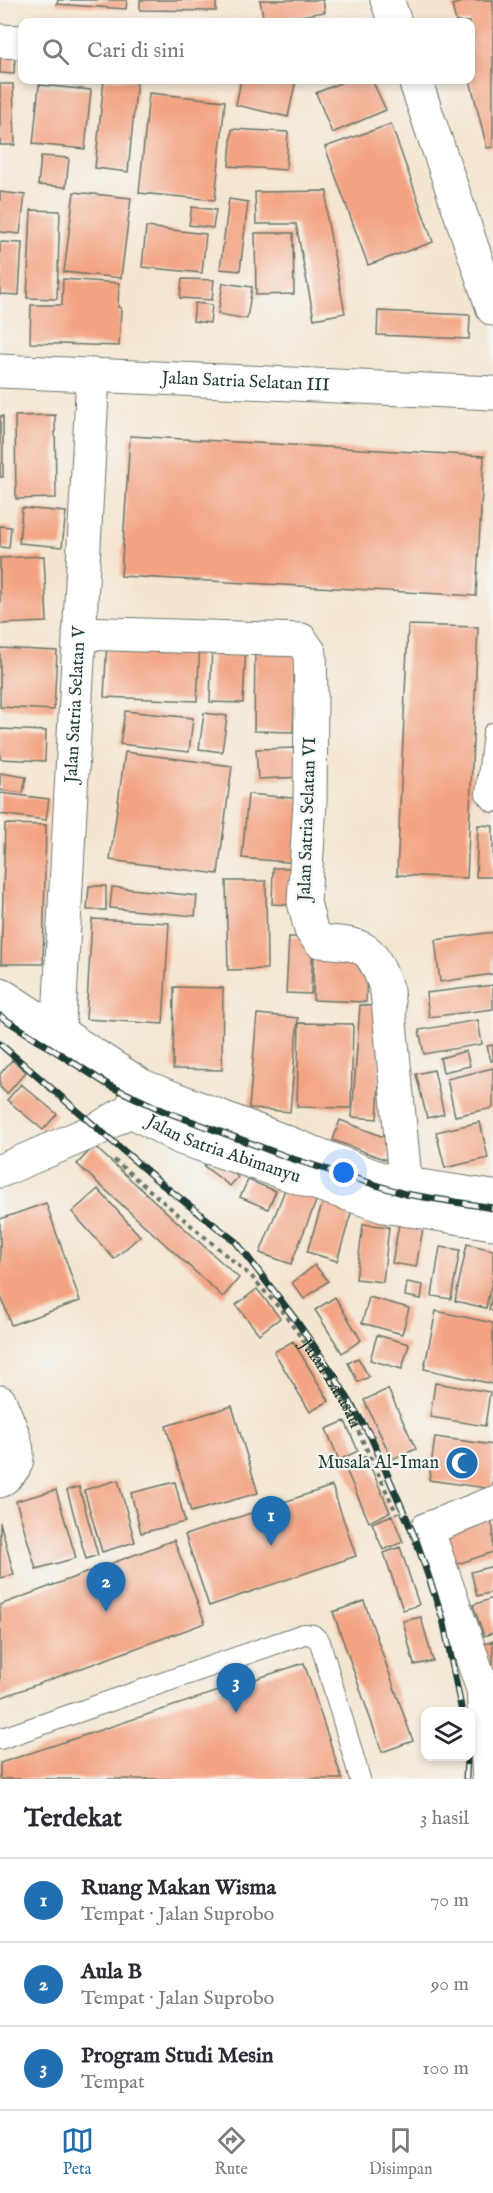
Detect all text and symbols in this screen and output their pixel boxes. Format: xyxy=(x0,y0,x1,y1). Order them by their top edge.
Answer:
search box xyxy=(18,18,475,84)
icon: search xyxy=(39,35,72,68)
text: Cari di sini xyxy=(87,37,185,65)
street label: Jalan Satria Selatan III xyxy=(159,367,331,397)
street label: Jalan Satria Selatan V xyxy=(60,624,91,785)
street label: Jalan Satria Selatan VI xyxy=(294,736,322,904)
street label: Jalan Satria Abimanyu xyxy=(141,1109,304,1189)
your location xyxy=(329,1158,358,1187)
street label: Jalan Larasati xyxy=(293,1333,367,1432)
mosque icon: Musala Al-Iman xyxy=(444,1445,480,1481)
place label: Musala Al-Iman xyxy=(318,1452,439,1475)
pin: 1 xyxy=(252,1496,290,1546)
pin: 2 xyxy=(86,1562,126,1612)
pin: 3 xyxy=(216,1664,256,1713)
map controls xyxy=(421,1707,475,1761)
button: layers xyxy=(421,1707,475,1761)
text: Terdekat xyxy=(24,1802,122,1835)
text: 3 hasil xyxy=(420,1806,469,1831)
text: Ruang Makan Wisma xyxy=(81,1874,276,1902)
text: 1 xyxy=(40,1888,47,1913)
text: 70 m xyxy=(430,1888,469,1913)
text: Tempat · Jalan Suprobo xyxy=(81,1902,274,1927)
text: Aula B xyxy=(81,1958,142,1986)
text: 2 xyxy=(39,1972,48,1997)
text: 90 m xyxy=(431,1972,469,1997)
text: Tempat · Jalan Suprobo xyxy=(81,1986,274,2011)
text: Program Studi Mesin xyxy=(81,2042,274,2070)
text: 3 xyxy=(40,2056,47,2081)
text: 100 m xyxy=(422,2056,469,2081)
text: Tempat xyxy=(81,2070,145,2095)
tab: Peta xyxy=(61,2124,94,2180)
tab: Rute xyxy=(215,2124,248,2180)
tab: Disimpan xyxy=(369,2124,432,2180)

